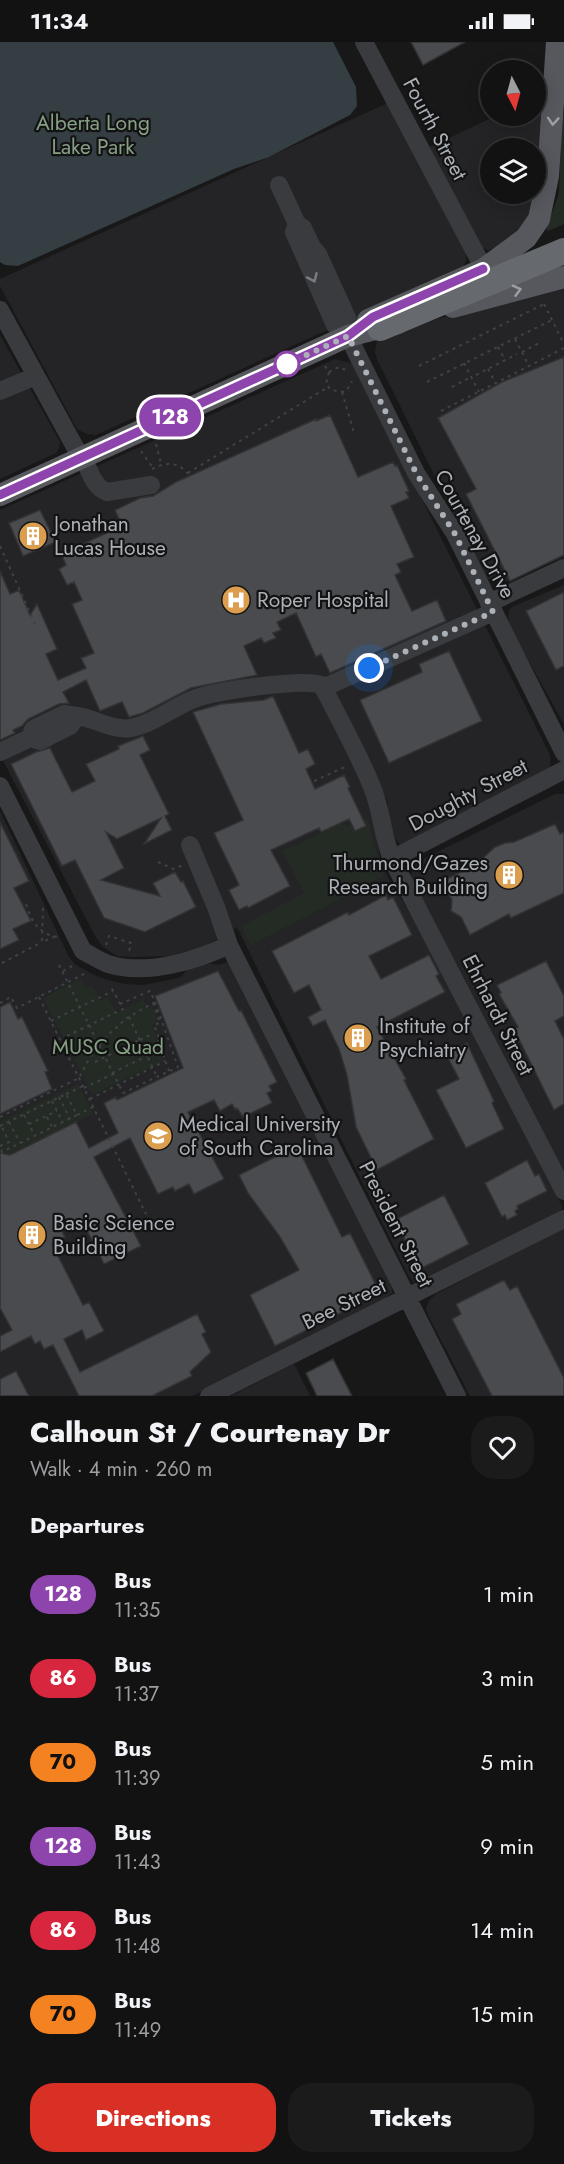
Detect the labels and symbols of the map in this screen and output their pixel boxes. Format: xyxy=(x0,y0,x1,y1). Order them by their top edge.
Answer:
north arrow xyxy=(480,60,546,126)
street label: Fourth Street xyxy=(395,72,475,186)
park label: Alberta Long Lake Park xyxy=(36,108,150,162)
one-way arrow xyxy=(546,117,559,126)
one-way arrow xyxy=(305,272,317,283)
one-way arrow xyxy=(511,285,522,297)
unlabelled marker xyxy=(274,351,300,377)
line badge: 128 xyxy=(136,398,204,436)
street label: Courtenay Drive xyxy=(427,464,523,604)
place label: Jonathan Lucas House xyxy=(51,509,166,563)
building icon: Jonathan Lucas House xyxy=(17,520,49,552)
hospital icon: Roper Hospital xyxy=(220,584,252,616)
place label: Roper Hospital xyxy=(257,585,389,615)
your location xyxy=(354,653,384,683)
street label: Doughty Street xyxy=(403,751,533,839)
place label: Thurmond/Gazes Research Building xyxy=(328,848,488,902)
building icon: Thurmond/Gazes Research Building xyxy=(493,859,525,891)
street label: Ehrhardt Street xyxy=(455,950,541,1080)
place label: Institute of Psychiatry xyxy=(379,1011,471,1065)
building icon: Institute of Psychiatry xyxy=(342,1022,374,1054)
park label: MUSC Quad xyxy=(52,1032,164,1062)
place label: Medical University of South Carolina xyxy=(179,1109,341,1163)
school or university icon: Medical University of South Carolina xyxy=(142,1120,174,1152)
street label: President Street xyxy=(351,1156,441,1292)
place label: Basic Science Building xyxy=(53,1208,175,1262)
building icon: Basic Science Building xyxy=(16,1219,48,1251)
street label: Bee Street xyxy=(297,1271,391,1337)

